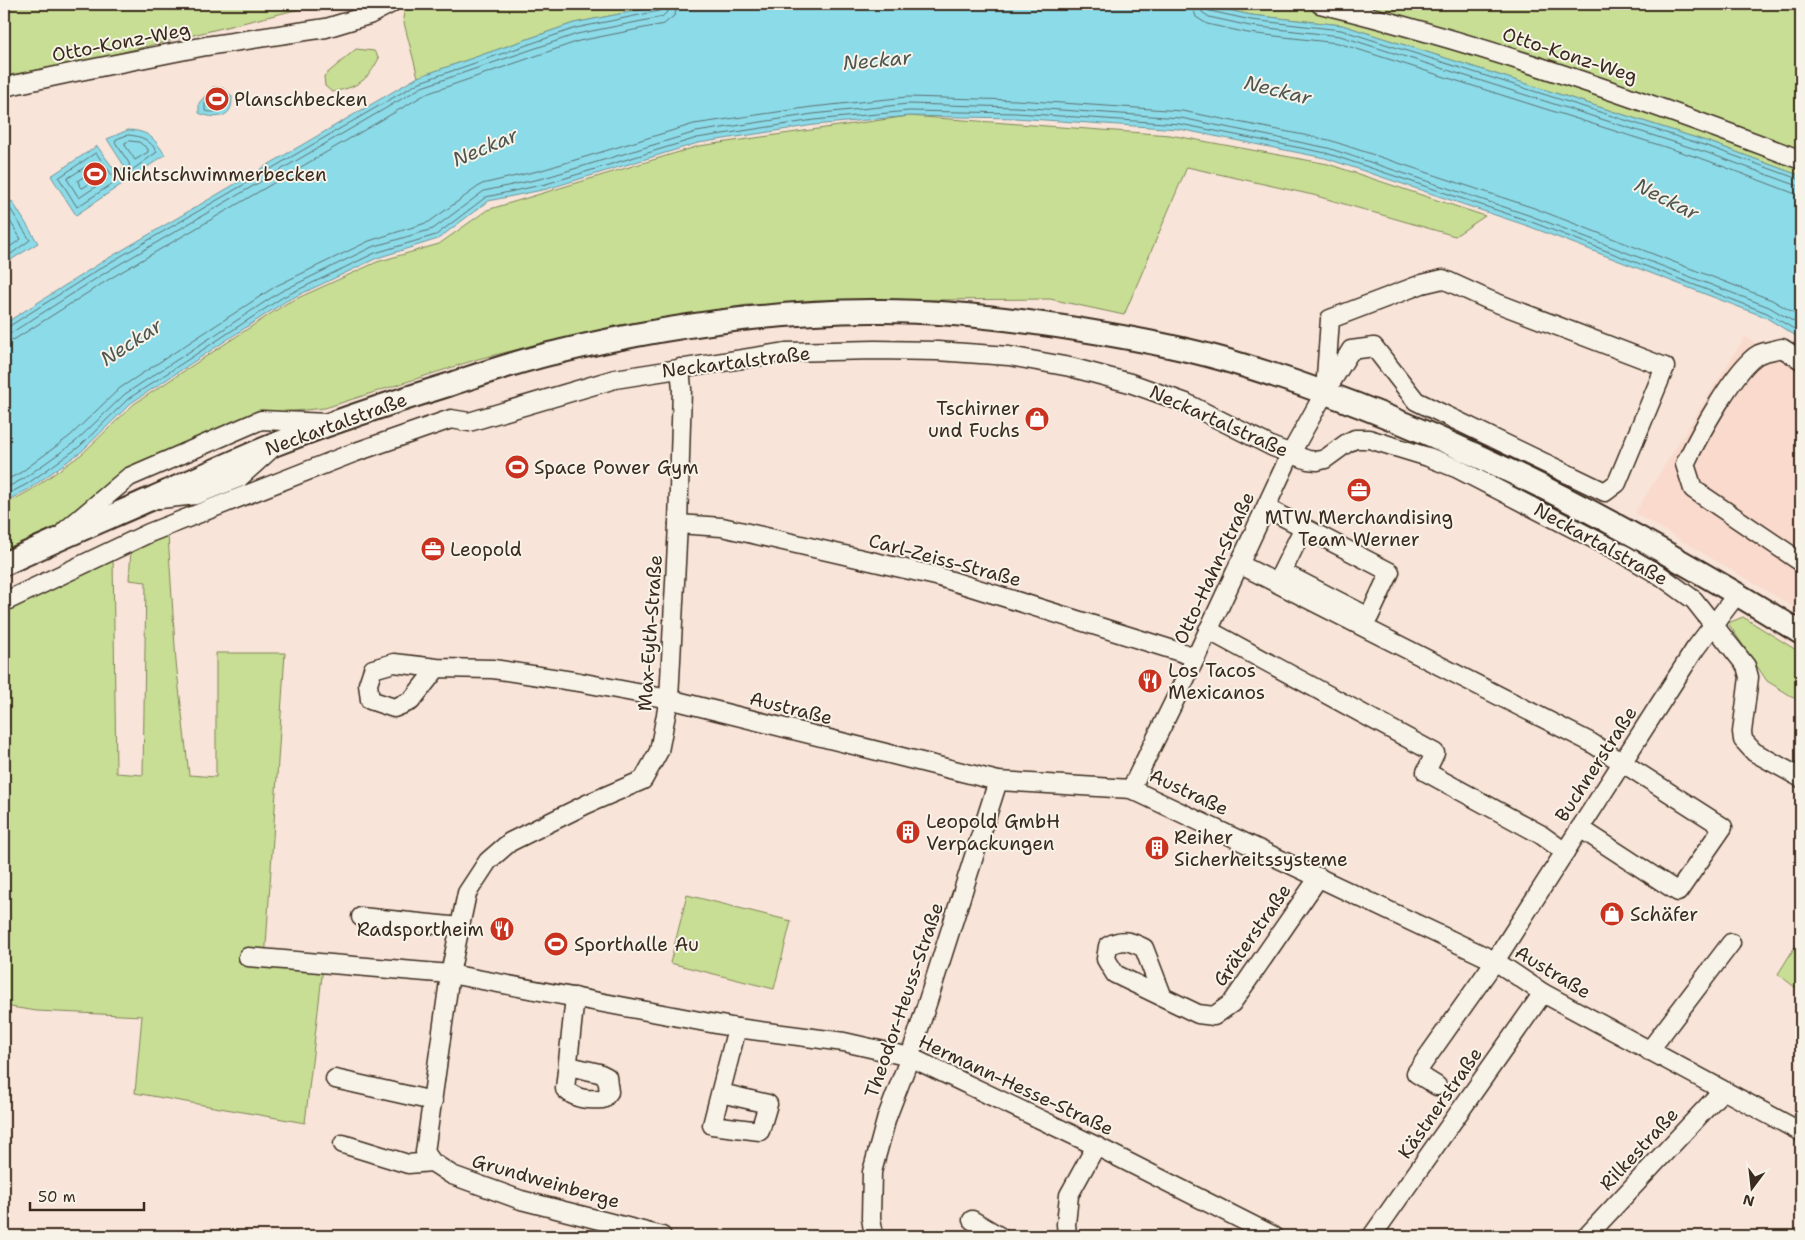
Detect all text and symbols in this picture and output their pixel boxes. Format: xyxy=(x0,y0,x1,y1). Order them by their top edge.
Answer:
street label: Otto-Konz-Weg xyxy=(50,16,192,68)
street label: Otto-Konz-Weg xyxy=(1499,21,1641,89)
water label: Neckar xyxy=(842,44,913,76)
water label: Neckar xyxy=(1241,69,1315,111)
sports icon: Planschbecken xyxy=(204,86,230,112)
place label: Planschbecken xyxy=(234,87,368,112)
water label: Neckar xyxy=(448,121,522,172)
sports icon: Nichtschwimmerbecken xyxy=(82,161,108,187)
place label: Nichtschwimmerbecken xyxy=(112,162,327,187)
water label: Neckar xyxy=(1630,172,1704,226)
water label: Neckar xyxy=(95,312,167,372)
street label: Neckartalstraße xyxy=(660,340,812,384)
street label: Neckartalstraße xyxy=(1146,379,1292,463)
street label: Neckartalstraße xyxy=(261,387,411,461)
place label: Tschirner und Fuchs xyxy=(928,396,1020,443)
shop icon: Tschirner und Fuchs xyxy=(1024,406,1050,432)
sports icon: Space Power Gym xyxy=(504,454,530,480)
place label: Space Power Gym xyxy=(534,455,699,480)
office icon: MTW Merchandising Team Werner xyxy=(1346,477,1372,503)
street label: Otto-Hahn-Straße xyxy=(1168,488,1260,648)
street label: Neckartalstraße xyxy=(1530,497,1672,591)
place label: MTW Merchandising Team Werner xyxy=(1265,505,1453,552)
street label: Carl-Zeiss-Straße xyxy=(866,528,1024,592)
office icon: Leopold xyxy=(420,536,446,562)
place label: Leopold xyxy=(450,537,522,562)
street label: Max-Eyth-Straße xyxy=(632,554,668,712)
place label: Los Tacos Mexicanos xyxy=(1168,658,1265,705)
restaurant icon: Los Tacos Mexicanos xyxy=(1137,668,1163,694)
street label: Austraße xyxy=(747,686,835,730)
street label: Buchnerstraße xyxy=(1549,701,1643,827)
street label: Austraße xyxy=(1146,763,1232,821)
place label: Leopold GmbH Verpackungen xyxy=(926,809,1060,856)
building icon: Leopold GmbH Verpackungen xyxy=(895,819,921,845)
place label: Reiher Sicherheitssysteme xyxy=(1174,825,1348,872)
building icon: Reiher Sicherheitssysteme xyxy=(1144,835,1170,861)
street label: Gräterstraße xyxy=(1207,879,1297,991)
street label: Theodor-Heuss-Straße xyxy=(859,899,949,1101)
shop icon: Schäfer xyxy=(1599,901,1625,927)
place label: Schäfer xyxy=(1630,902,1698,927)
restaurant icon: Radsportheim xyxy=(489,916,515,942)
place label: Radsportheim xyxy=(357,917,484,942)
sports icon: Sporthalle Au xyxy=(543,931,569,957)
place label: Sporthalle Au xyxy=(574,932,699,957)
street label: Austraße xyxy=(1510,940,1596,1004)
street label: Hermann-Hesse-Straße xyxy=(914,1029,1118,1141)
street label: Kästnerstraße xyxy=(1392,1042,1488,1164)
street label: Rilkestraße xyxy=(1594,1102,1684,1196)
street label: Grundweinberge xyxy=(469,1148,623,1214)
north arrow xyxy=(1728,1162,1778,1212)
scale bar xyxy=(30,1180,144,1212)
text: 50 m xyxy=(38,1187,76,1207)
text: N xyxy=(1741,1190,1756,1211)

